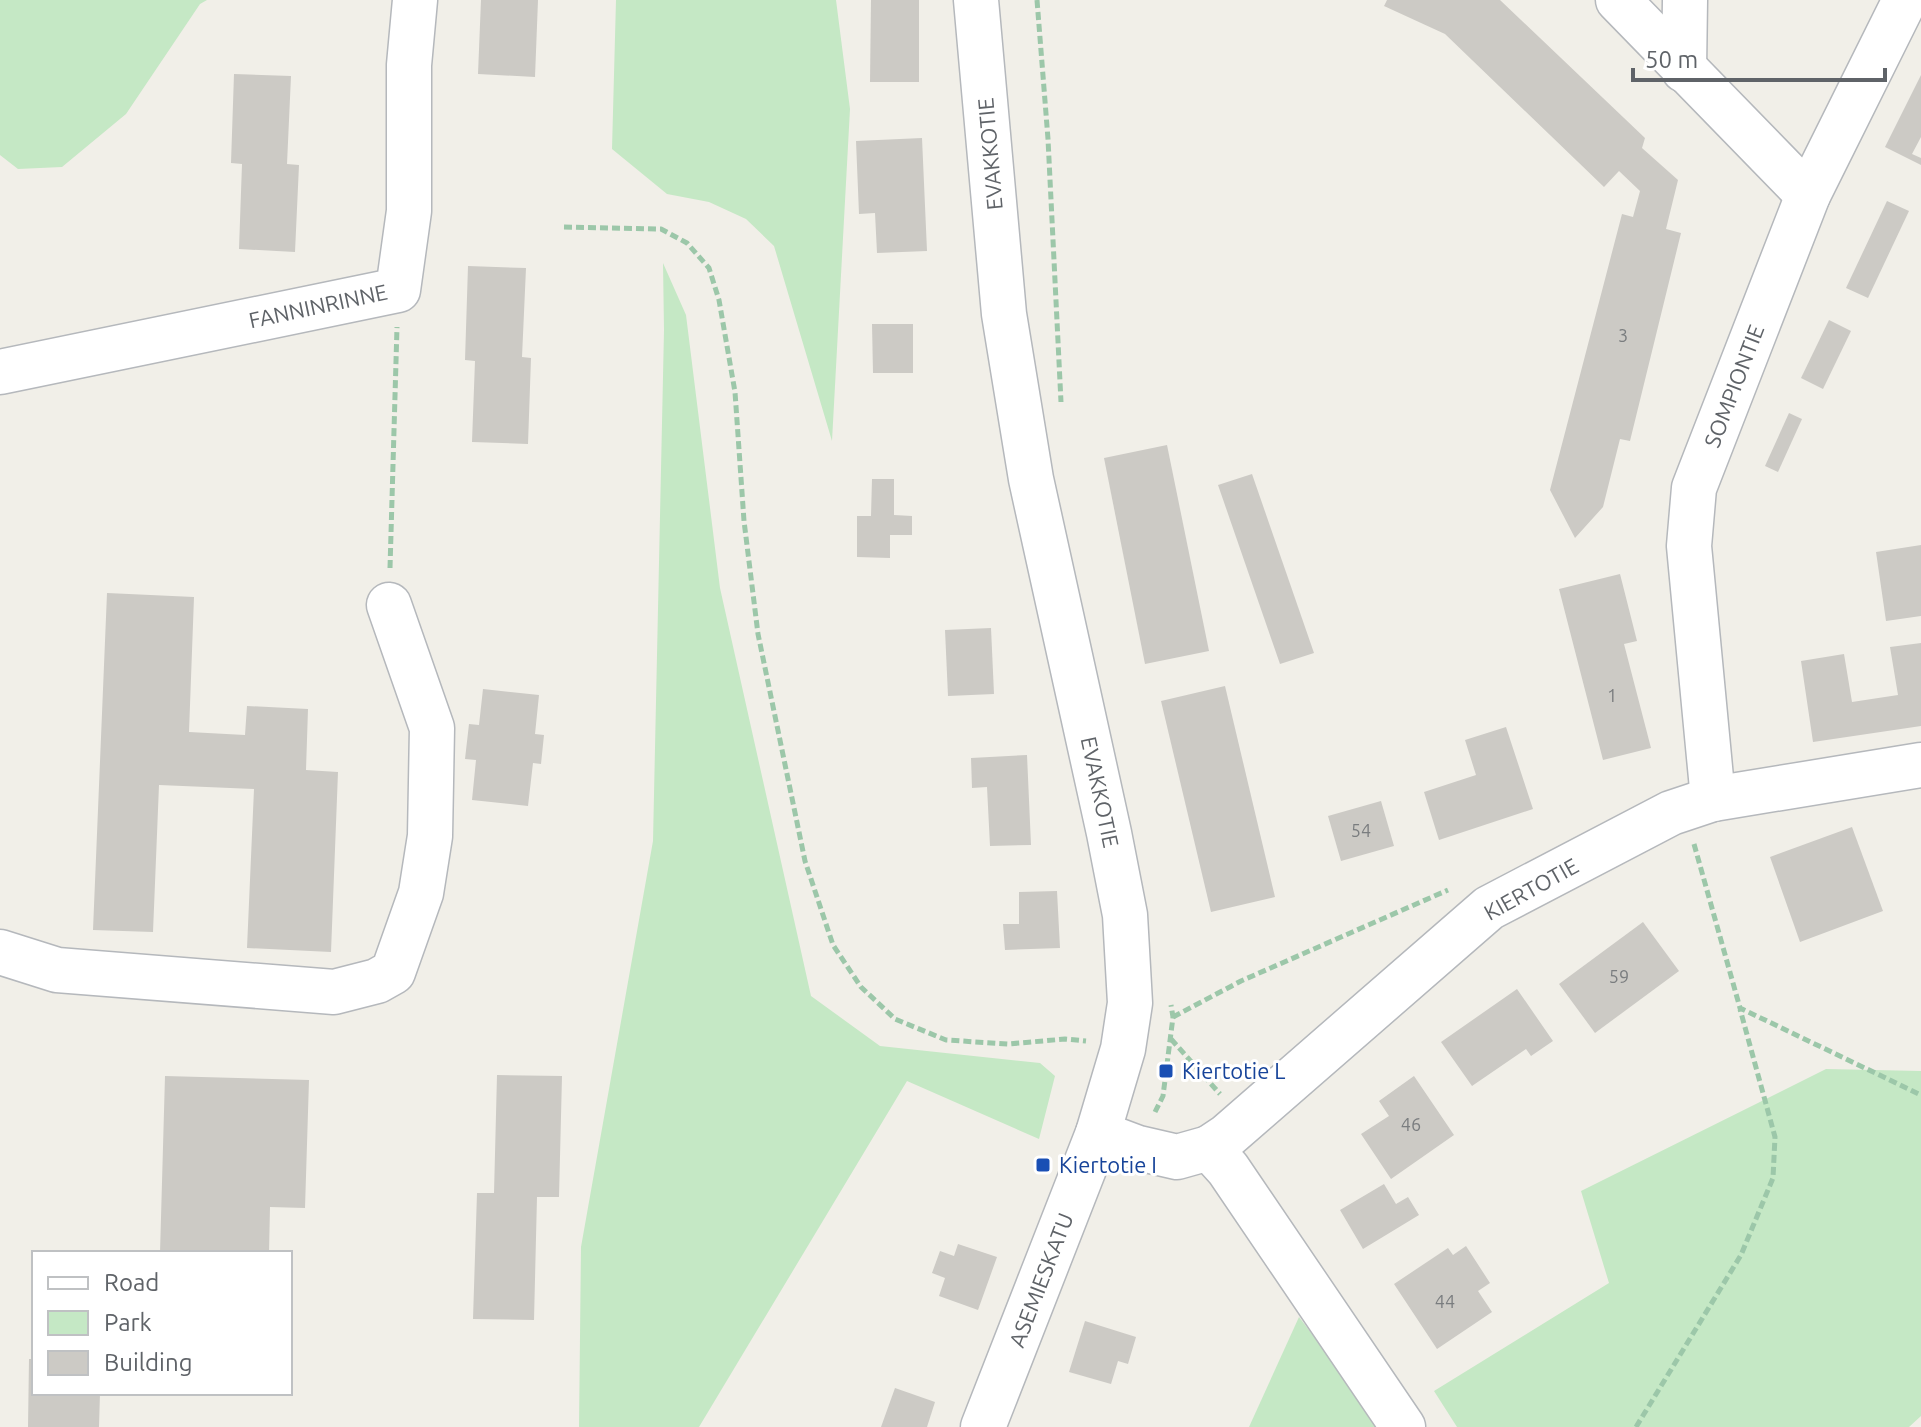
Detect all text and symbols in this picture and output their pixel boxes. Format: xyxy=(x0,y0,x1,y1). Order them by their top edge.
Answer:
scale bar xyxy=(1633,32,1885,82)
text: 50 m xyxy=(1645,46,1698,73)
street label: EVAKKOTIE xyxy=(972,97,1007,211)
street label: FANNINRINNE xyxy=(246,279,389,332)
street label: SOMPIONTIE xyxy=(1699,321,1768,451)
house number: 3 xyxy=(1618,325,1628,345)
house number: 1 xyxy=(1607,685,1617,705)
street label: EVAKKOTIE xyxy=(1077,734,1124,850)
house number: 54 xyxy=(1351,820,1371,840)
street label: KIERTOTIE xyxy=(1479,852,1582,925)
house number: 59 xyxy=(1609,966,1629,986)
place label: Kiertotie L xyxy=(1182,1058,1286,1083)
marker: Kiertotie L xyxy=(1157,1062,1175,1080)
house number: 46 xyxy=(1401,1114,1421,1134)
place label: Kiertotie I xyxy=(1059,1152,1157,1177)
marker: Kiertotie I xyxy=(1034,1156,1052,1174)
street label: ASEMIESKATU xyxy=(1003,1209,1078,1350)
legend xyxy=(32,1251,292,1395)
text: Road xyxy=(104,1269,159,1296)
house number: 44 xyxy=(1435,1291,1455,1311)
text: Park xyxy=(104,1309,152,1336)
text: Building xyxy=(104,1349,192,1376)

